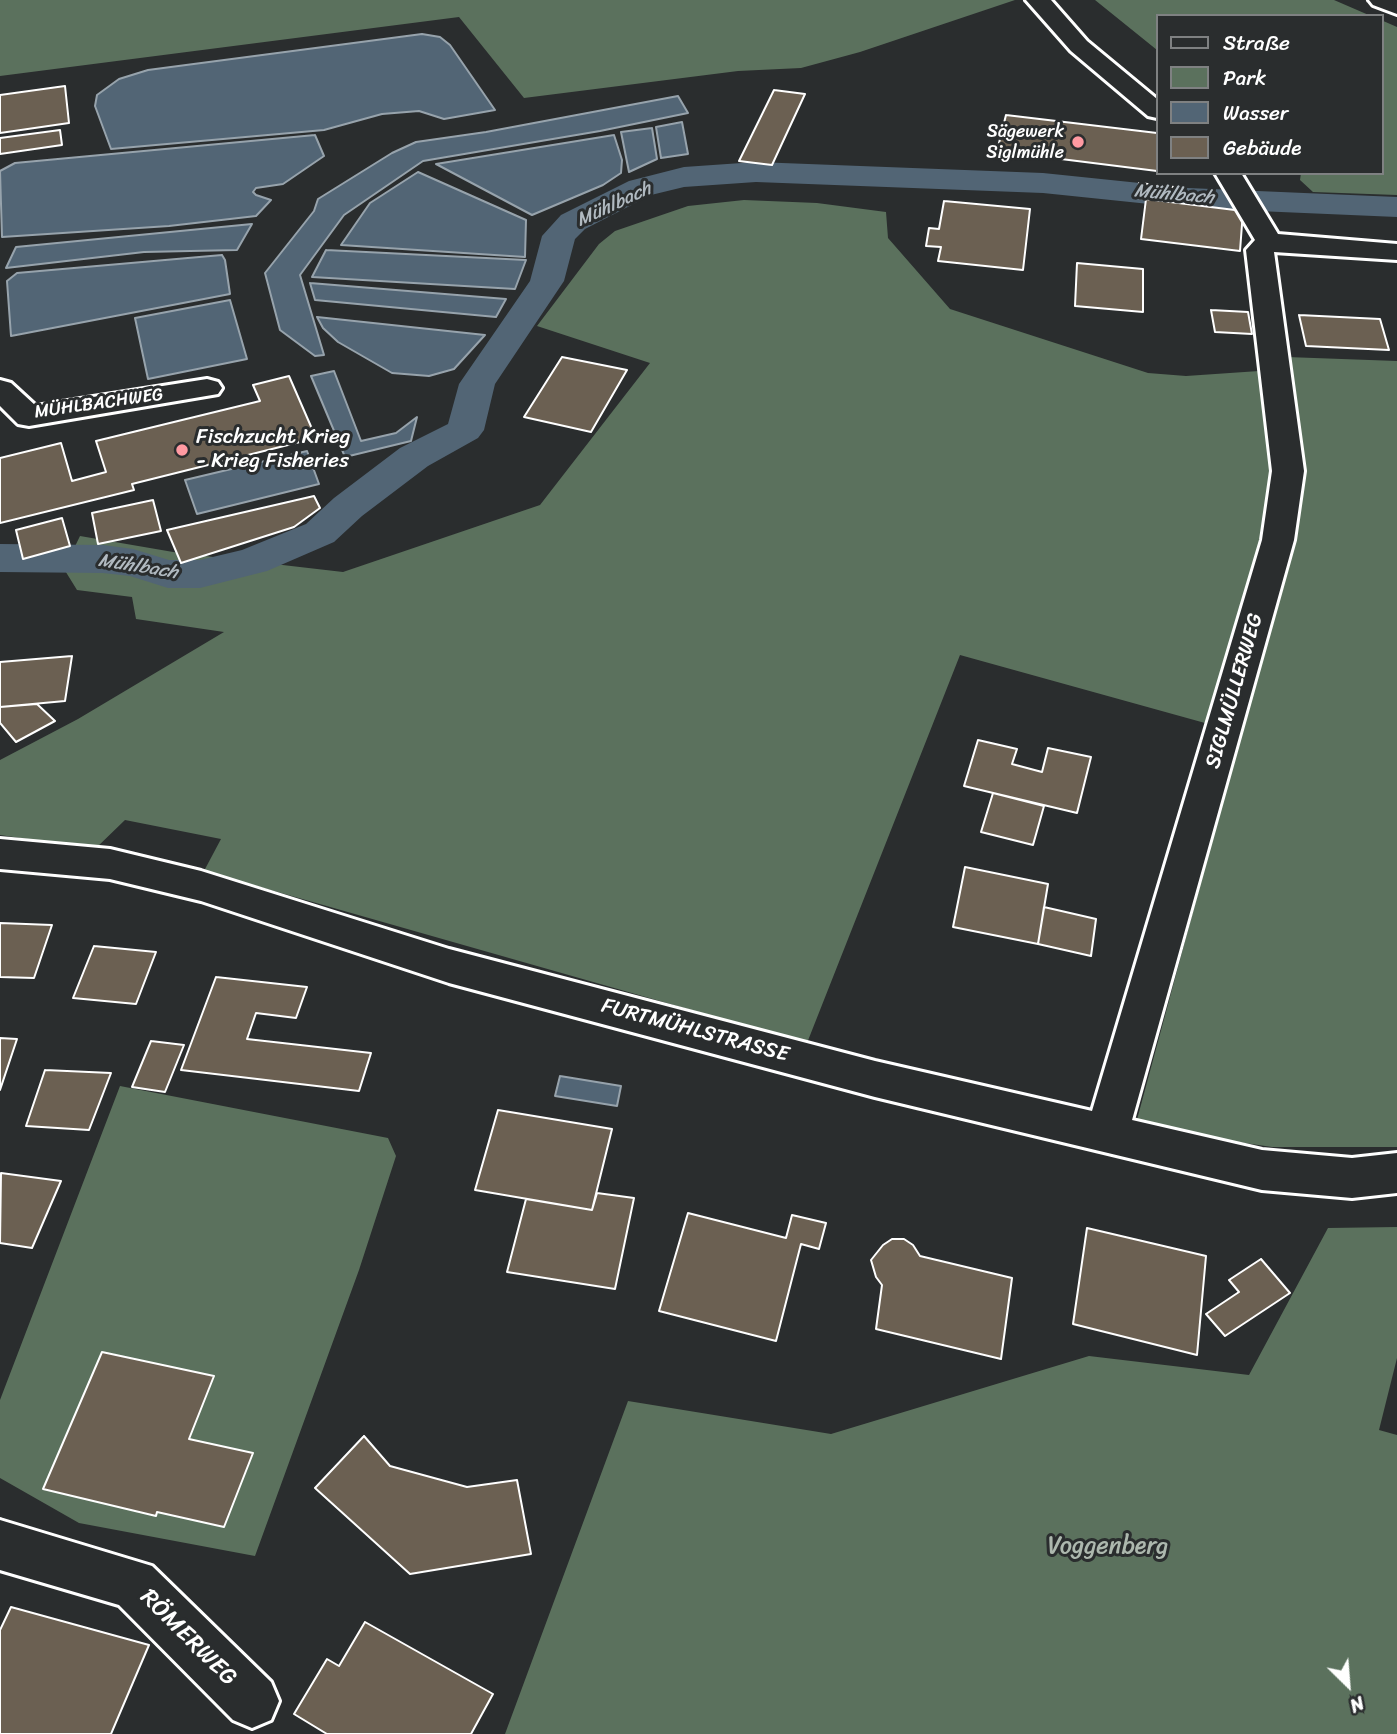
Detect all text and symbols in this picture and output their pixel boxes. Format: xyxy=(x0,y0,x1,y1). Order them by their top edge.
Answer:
legend xyxy=(1156,14,1383,175)
text: Straße xyxy=(1223,24,1290,62)
text: Park xyxy=(1223,59,1266,97)
text: Wasser xyxy=(1223,94,1288,132)
place label: Sägewerk Siglmühle xyxy=(986,121,1064,164)
text: Gebäude xyxy=(1223,129,1301,167)
marker: Sägewerk Siglmühle xyxy=(1070,134,1086,150)
water label: Mühlbach xyxy=(573,178,655,232)
water label: Mühlbach xyxy=(1133,180,1215,210)
street label: MÜHLBACHWEG xyxy=(33,384,165,424)
place label: Fischzucht Krieg - Krieg Fisheries xyxy=(196,425,350,475)
marker: Fischzucht Krieg - Krieg Fisheries xyxy=(174,442,190,458)
water label: Mühlbach xyxy=(97,549,179,585)
street label: SIGLMÜLLERWEG xyxy=(1201,610,1269,772)
street label: FURTMÜHLSTRASSE xyxy=(599,994,791,1068)
park label: Voggenberg xyxy=(1048,1533,1168,1561)
street label: RÖMERWEG xyxy=(134,1584,242,1692)
north arrow xyxy=(1313,1650,1383,1720)
text: N xyxy=(1344,1687,1370,1722)

